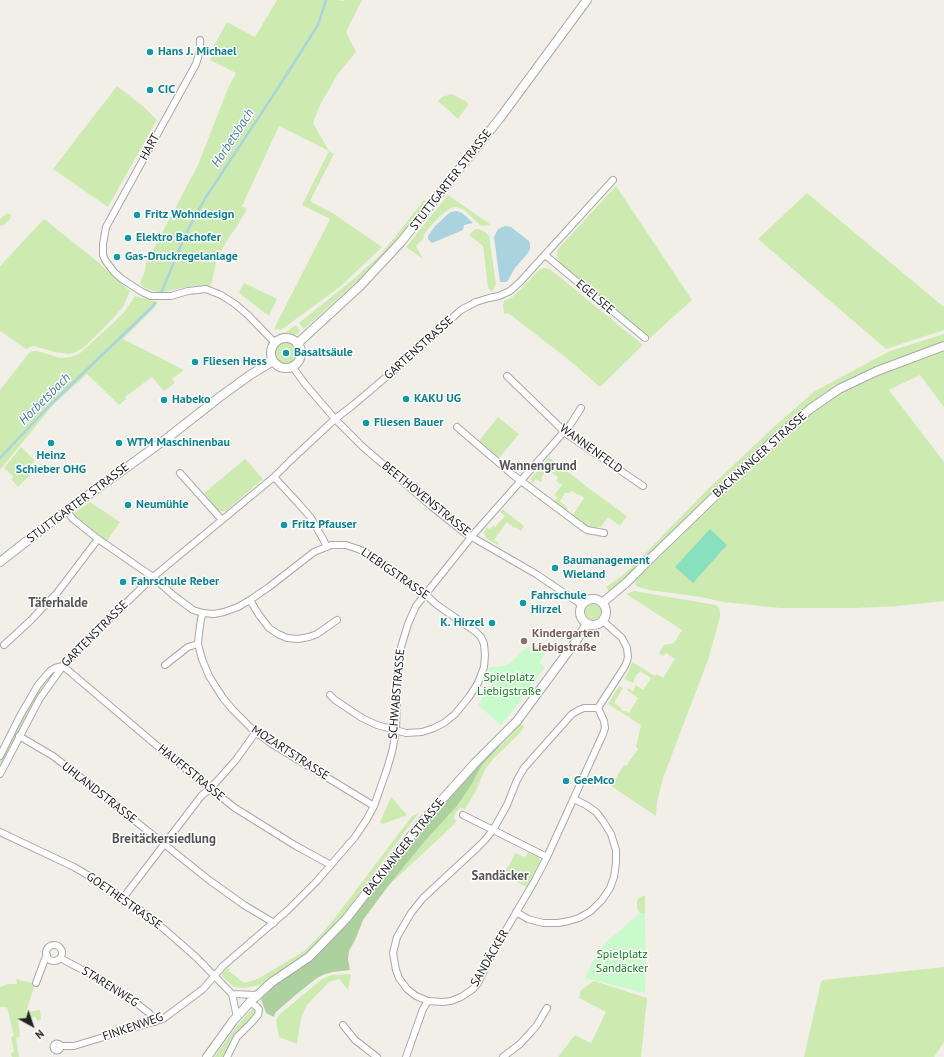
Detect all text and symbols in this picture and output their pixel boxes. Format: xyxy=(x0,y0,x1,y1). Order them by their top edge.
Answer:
place label: Hans J. Michael xyxy=(158,45,237,59)
marker: Hans J. Michael xyxy=(145,47,155,57)
place label: CIC xyxy=(158,83,175,97)
marker: CIC xyxy=(145,85,155,95)
water label: Horbetsbach xyxy=(208,106,258,170)
street label: STUTTGARTER STRASSE xyxy=(407,127,495,233)
street label: HART xyxy=(137,131,163,163)
place label: Fritz Wohndesign xyxy=(145,208,234,222)
marker: Fritz Wohndesign xyxy=(132,210,142,220)
place label: Elektro Bachofer xyxy=(136,231,221,245)
marker: Elektro Bachofer xyxy=(123,233,133,243)
place label: Gas-Druckregelanlage xyxy=(125,250,238,264)
marker: Gas-Druckregelanlage xyxy=(112,252,122,262)
street label: EGELSEE xyxy=(573,277,617,317)
street label: GARTENSTRASSE xyxy=(381,313,457,383)
place label: Basaltsäule xyxy=(294,346,353,360)
marker: Basaltsäule xyxy=(281,348,291,358)
place label: Fliesen Hess xyxy=(203,355,267,369)
marker: Fliesen Hess xyxy=(190,357,200,367)
water label: Horbetsbach xyxy=(16,370,74,428)
place label: KAKU UG xyxy=(414,392,461,406)
place label: Habeko xyxy=(172,393,210,407)
marker: KAKU UG xyxy=(401,394,411,404)
marker: Habeko xyxy=(159,395,169,405)
street label: BACKNANGER STRASSE xyxy=(710,409,810,501)
place label: Fliesen Bauer xyxy=(374,416,443,430)
marker: Fliesen Bauer xyxy=(361,418,371,428)
street label: WANNENFELD xyxy=(557,421,625,477)
place label: WTM Maschinenbau xyxy=(127,436,230,450)
marker: Heinz Schieber OHG xyxy=(46,438,56,448)
marker: WTM Maschinenbau xyxy=(114,438,124,448)
place label: Heinz Schieber OHG xyxy=(16,449,86,477)
district label: Wannengrund xyxy=(499,458,577,474)
street label: BEETHOVENSTRASSE xyxy=(379,459,473,539)
street label: STUTTGARTER STRASSE xyxy=(24,460,132,546)
place label: Neumühle xyxy=(136,498,189,512)
marker: Neumühle xyxy=(123,500,133,510)
place label: Fritz Pfauser xyxy=(292,518,357,532)
marker: Fritz Pfauser xyxy=(279,520,289,530)
street label: LIEBIGSTRASSE xyxy=(358,545,432,603)
place label: Baumanagement Wieland xyxy=(563,554,650,582)
marker: Baumanagement Wieland xyxy=(550,563,560,573)
place label: Fahrschule Reber xyxy=(131,575,219,589)
marker: Fahrschule Reber xyxy=(118,577,128,587)
place label: Fahrschule Hirzel xyxy=(531,589,587,617)
district label: Täferhalde xyxy=(28,595,88,611)
street label: GARTENSTRASSE xyxy=(59,598,131,670)
marker: Fahrschule Hirzel xyxy=(518,598,528,608)
place label: K. Hirzel xyxy=(440,616,484,630)
marker: K. Hirzel xyxy=(487,618,497,628)
place label: Kindergarten Liebigstraße xyxy=(532,627,600,655)
marker: Kindergarten Liebigstraße xyxy=(519,636,529,646)
street label: SCHWABSTRASSE xyxy=(386,648,408,740)
park label: Spielplatz Liebigstraße xyxy=(477,671,541,699)
street label: MOZARTSTRASSE xyxy=(248,722,332,784)
street label: HAUFFSTRASSE xyxy=(155,742,227,804)
street label: UHLANDSTRASSE xyxy=(59,759,139,827)
place label: GeeMco xyxy=(574,774,614,788)
marker: GeeMco xyxy=(561,776,571,786)
street label: BACKNANGER STRASSE xyxy=(360,795,448,899)
district label: Breitäckersiedlung xyxy=(112,831,216,847)
district label: Sandäcker xyxy=(472,868,528,884)
street label: GOETHESTRASSE xyxy=(83,870,165,932)
street label: SANDÄCKER xyxy=(468,927,512,989)
park label: Spielplatz Sandäcker xyxy=(596,948,648,976)
street label: STARENWEG xyxy=(79,964,141,1010)
north arrow xyxy=(12,1005,52,1045)
street label: FINKENWEG xyxy=(101,1010,165,1044)
text: N xyxy=(32,1027,47,1042)

